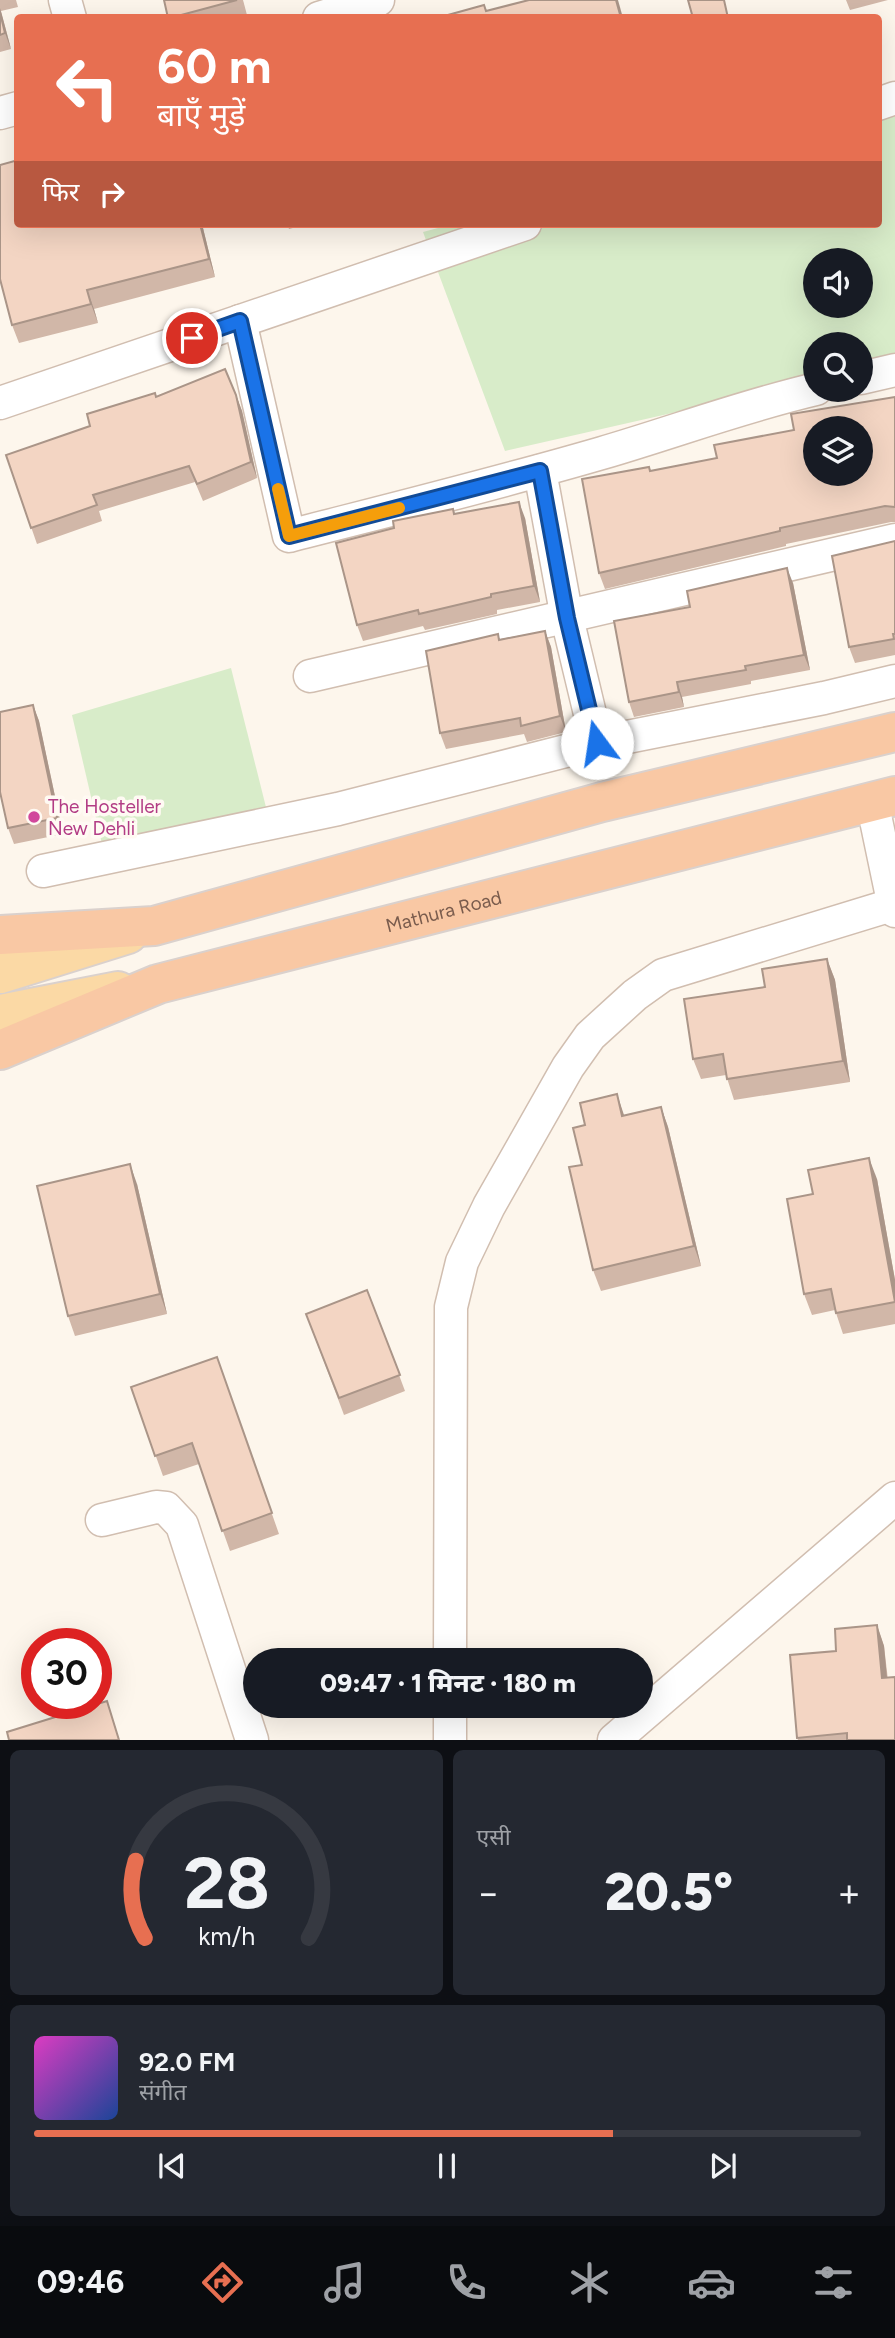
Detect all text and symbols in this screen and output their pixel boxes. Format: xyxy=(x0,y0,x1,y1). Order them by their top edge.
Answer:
text: 60 m xyxy=(157,36,272,95)
icon: left xyxy=(42,42,133,133)
text: बाएँ मुड़ें xyxy=(157,96,245,134)
icon: right xyxy=(93,175,131,213)
text: फिर xyxy=(42,176,79,208)
map controls xyxy=(803,248,873,486)
button: sound xyxy=(803,248,873,318)
pin xyxy=(162,308,222,368)
icon: arrive xyxy=(173,319,211,357)
button: search xyxy=(803,332,873,402)
button: layers xyxy=(803,416,873,486)
position arrow xyxy=(560,706,634,780)
place label: The Hosteller New Dehli xyxy=(48,795,162,840)
marker: The Hosteller New Dehli xyxy=(26,809,42,825)
street label: Mathura Road xyxy=(383,885,504,937)
speed limit sign: 30 xyxy=(21,1628,112,1719)
text: 09:47 · 1 मिनट · 180 m xyxy=(320,1667,576,1699)
text: एसी xyxy=(477,1823,511,1851)
text: 28 xyxy=(183,1840,270,1927)
text: 20.5° xyxy=(604,1861,733,1923)
text: − xyxy=(477,1870,500,1916)
text: + xyxy=(837,1870,861,1916)
text: km/h xyxy=(198,1921,255,1951)
text: 92.0 FM xyxy=(139,2046,235,2078)
text: संगीत xyxy=(139,2078,187,2106)
icon: previous xyxy=(153,2147,191,2185)
icon: pause xyxy=(428,2147,466,2185)
icon: next xyxy=(704,2147,742,2185)
icon: directions xyxy=(198,2258,247,2307)
icon: music xyxy=(320,2258,369,2307)
icon: phone xyxy=(442,2258,491,2307)
icon: climate xyxy=(565,2258,614,2307)
icon: car xyxy=(687,2258,736,2307)
icon: filters xyxy=(809,2258,858,2307)
text: 09:46 xyxy=(37,2263,124,2301)

